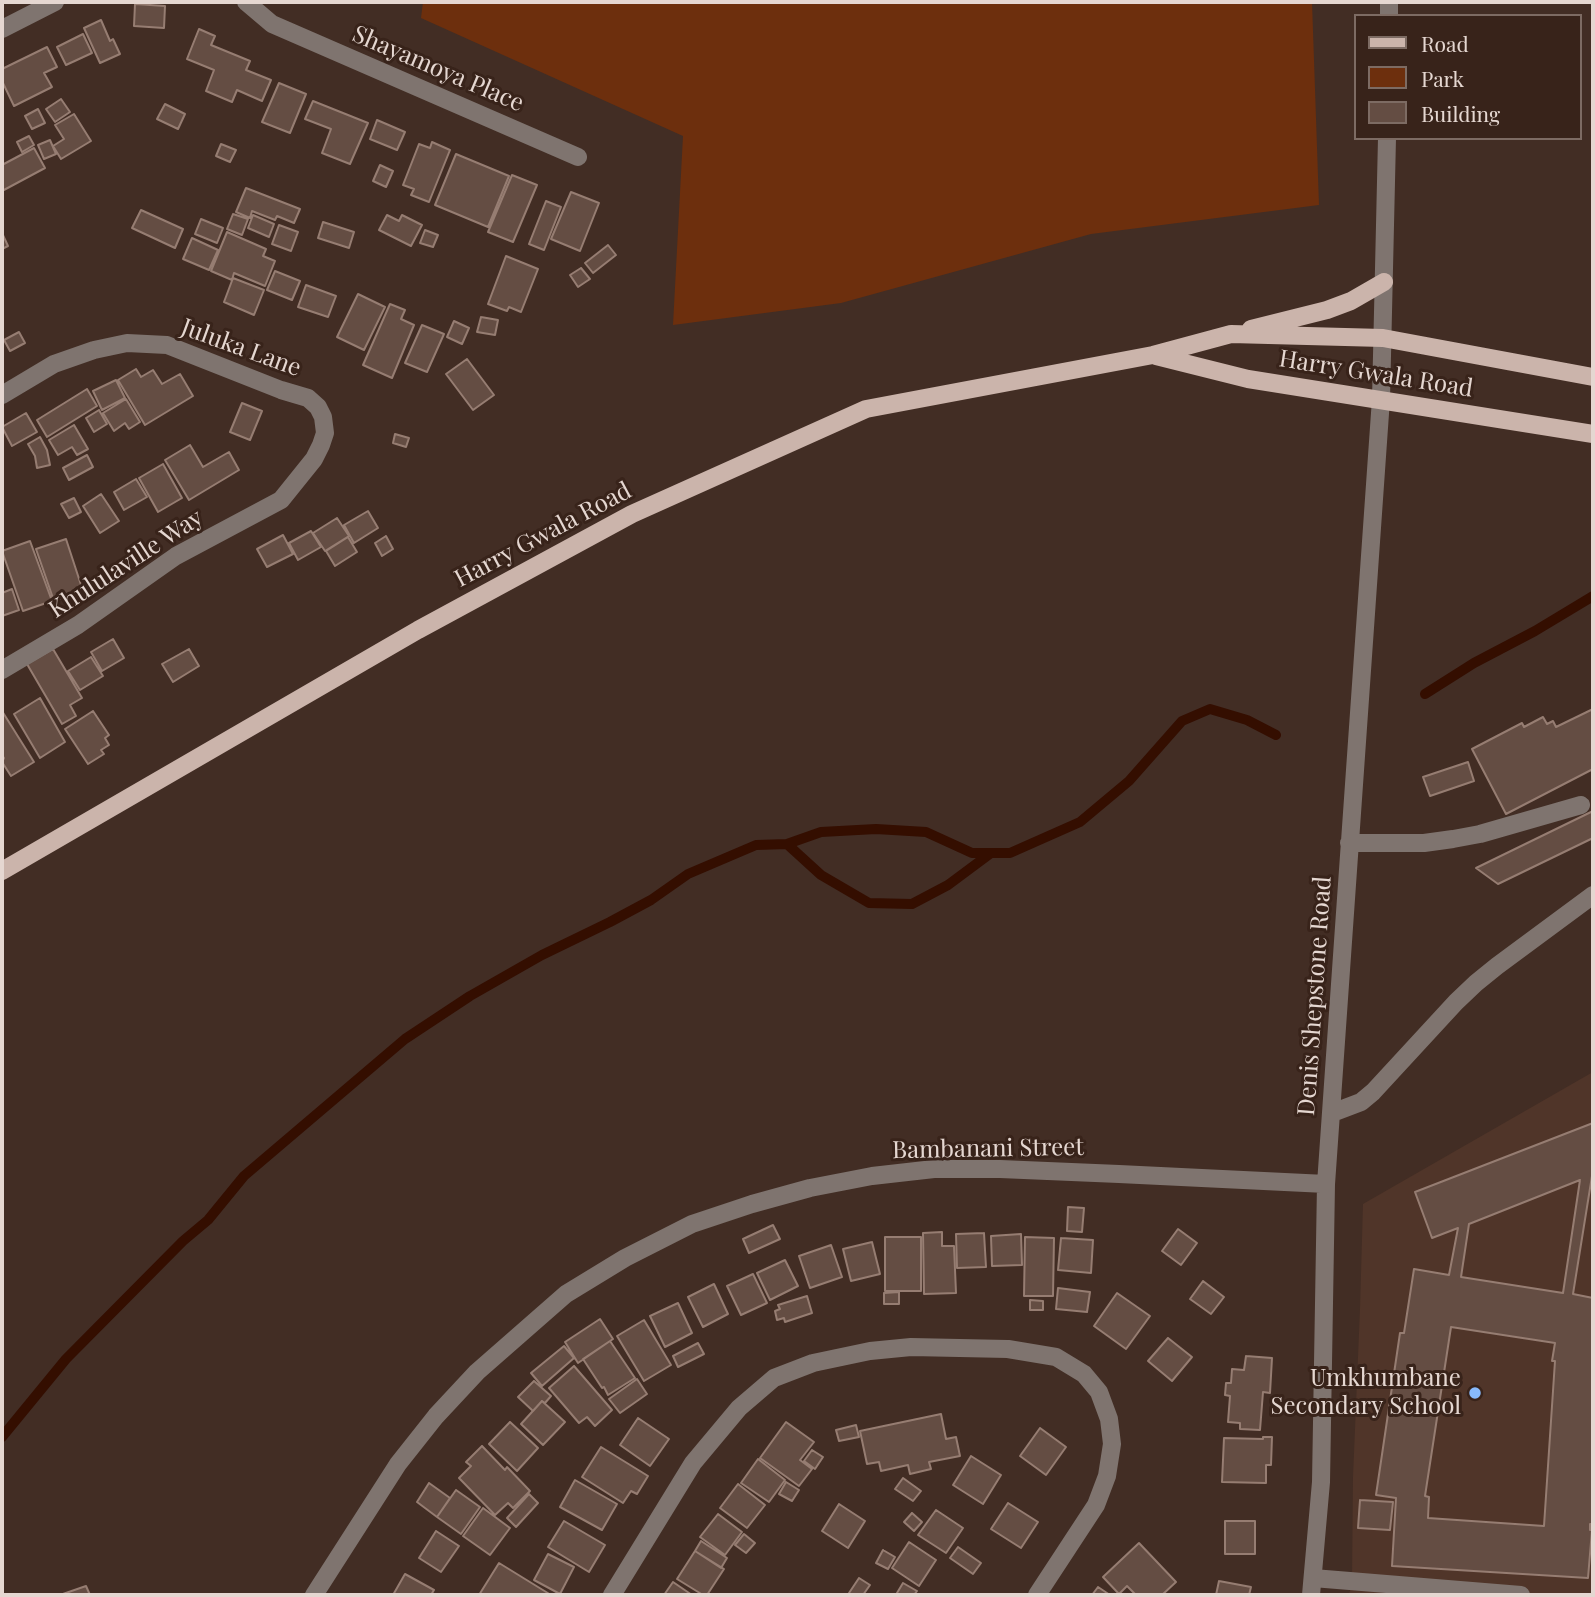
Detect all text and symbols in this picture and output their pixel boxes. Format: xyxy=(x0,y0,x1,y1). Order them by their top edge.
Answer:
legend xyxy=(1354,14,1581,140)
street label: Shayamoya Place xyxy=(348,20,528,118)
text: Road xyxy=(1421,29,1469,57)
text: Park xyxy=(1421,64,1464,92)
text: Building xyxy=(1421,99,1500,127)
street label: Juluka Lane xyxy=(177,313,305,383)
street label: Harry Gwala Road xyxy=(1277,344,1475,404)
street label: Harry Gwala Road xyxy=(450,476,636,594)
street label: Khululaville Way xyxy=(43,503,209,625)
street label: Denis Shepstone Road xyxy=(1292,875,1338,1117)
street label: Bambanani Street xyxy=(892,1133,1084,1165)
place label: Umkhumbane Secondary School xyxy=(1270,1365,1461,1421)
marker: Umkhumbane Secondary School xyxy=(1467,1385,1483,1401)

